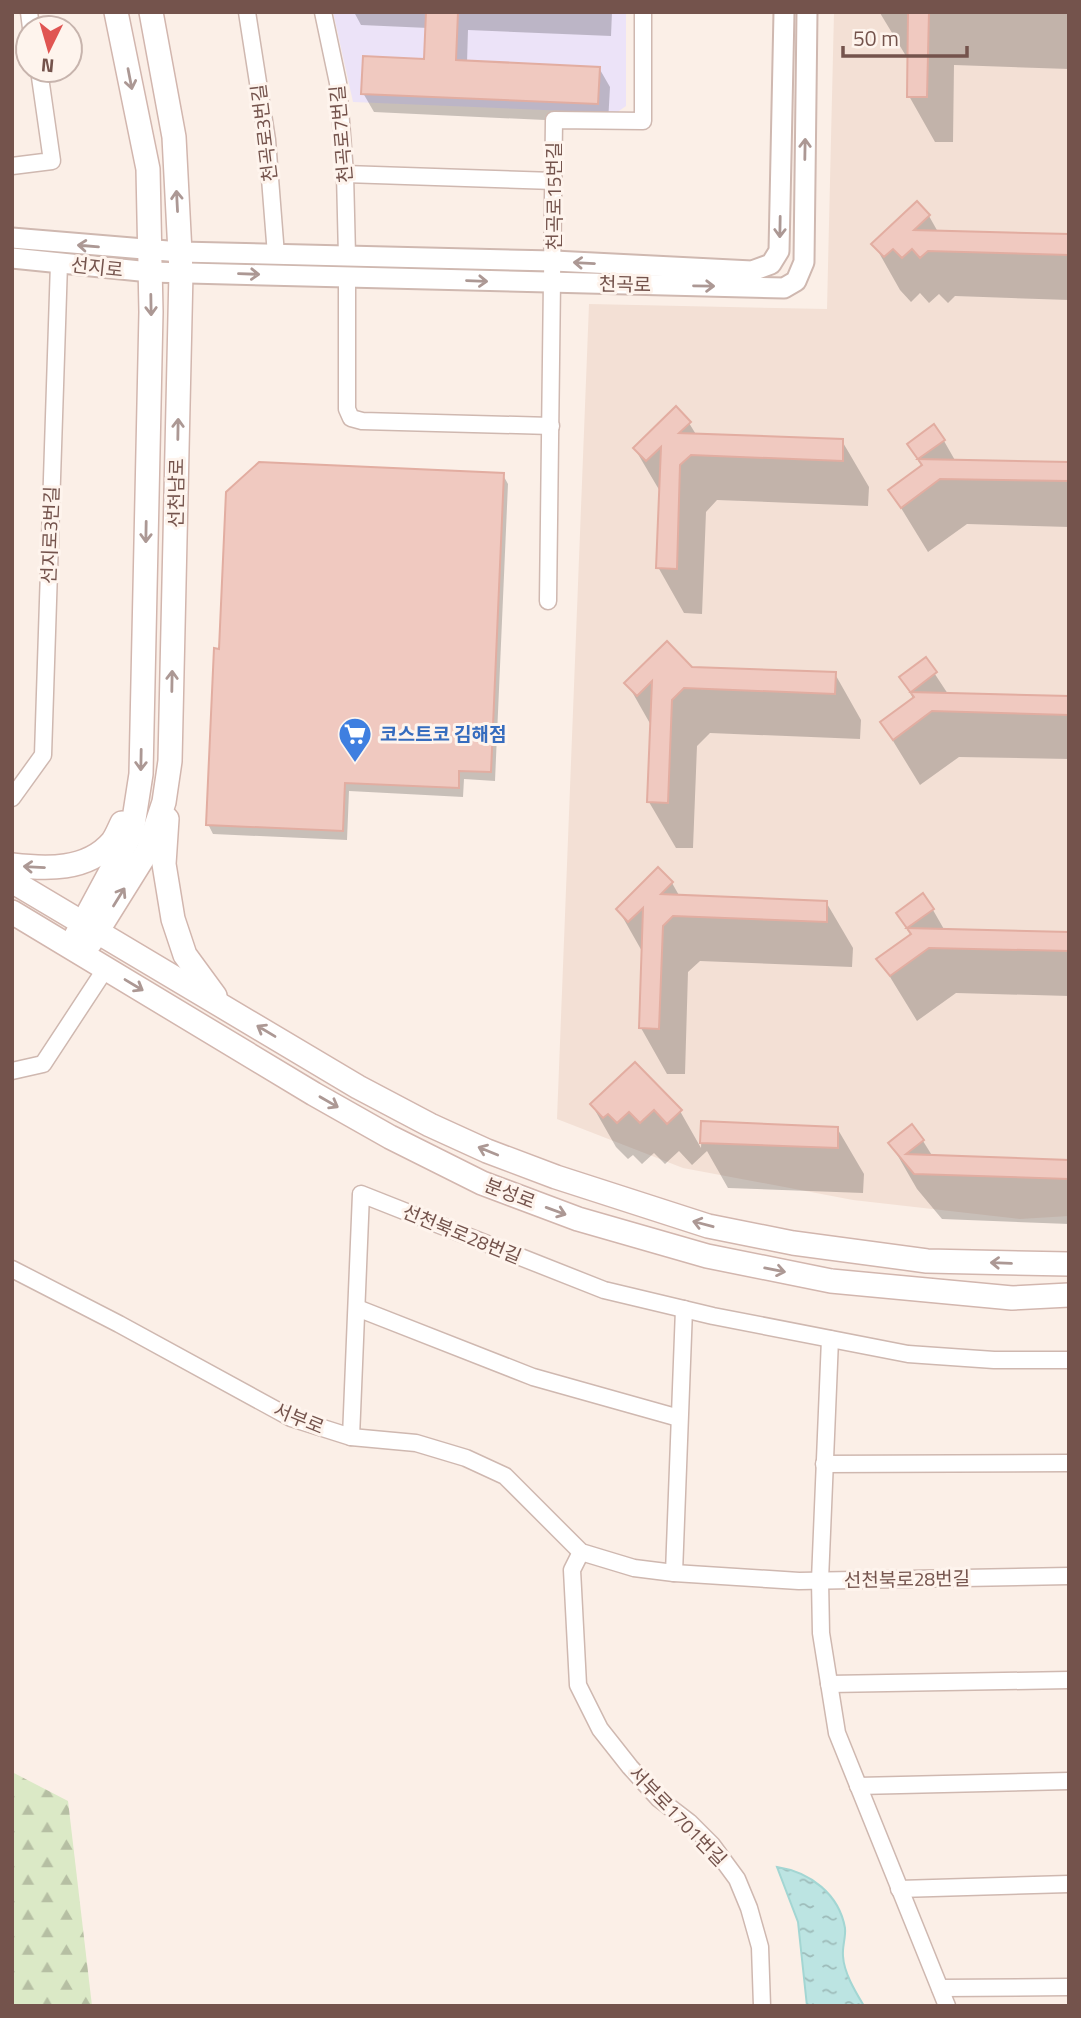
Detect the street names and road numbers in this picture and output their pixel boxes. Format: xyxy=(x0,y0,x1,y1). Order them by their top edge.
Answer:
street label: 천곡로3번길 xyxy=(243,83,284,183)
street label: 천곡로7번길 xyxy=(322,84,359,184)
street label: 천곡로15번길 xyxy=(539,142,568,250)
street label: 선지로 xyxy=(69,249,125,284)
street label: 천곡로 xyxy=(599,269,651,298)
street label: 선천남로 xyxy=(160,458,191,528)
street label: 선지로3번길 xyxy=(33,485,66,584)
street label: 분성로 xyxy=(480,1170,540,1215)
street label: 선천북로28번길 xyxy=(398,1196,526,1271)
street label: 서부로 xyxy=(269,1394,329,1441)
street label: 선천북로28번길 xyxy=(844,1563,970,1594)
street label: 서부로1701번길 xyxy=(623,1759,734,1872)

